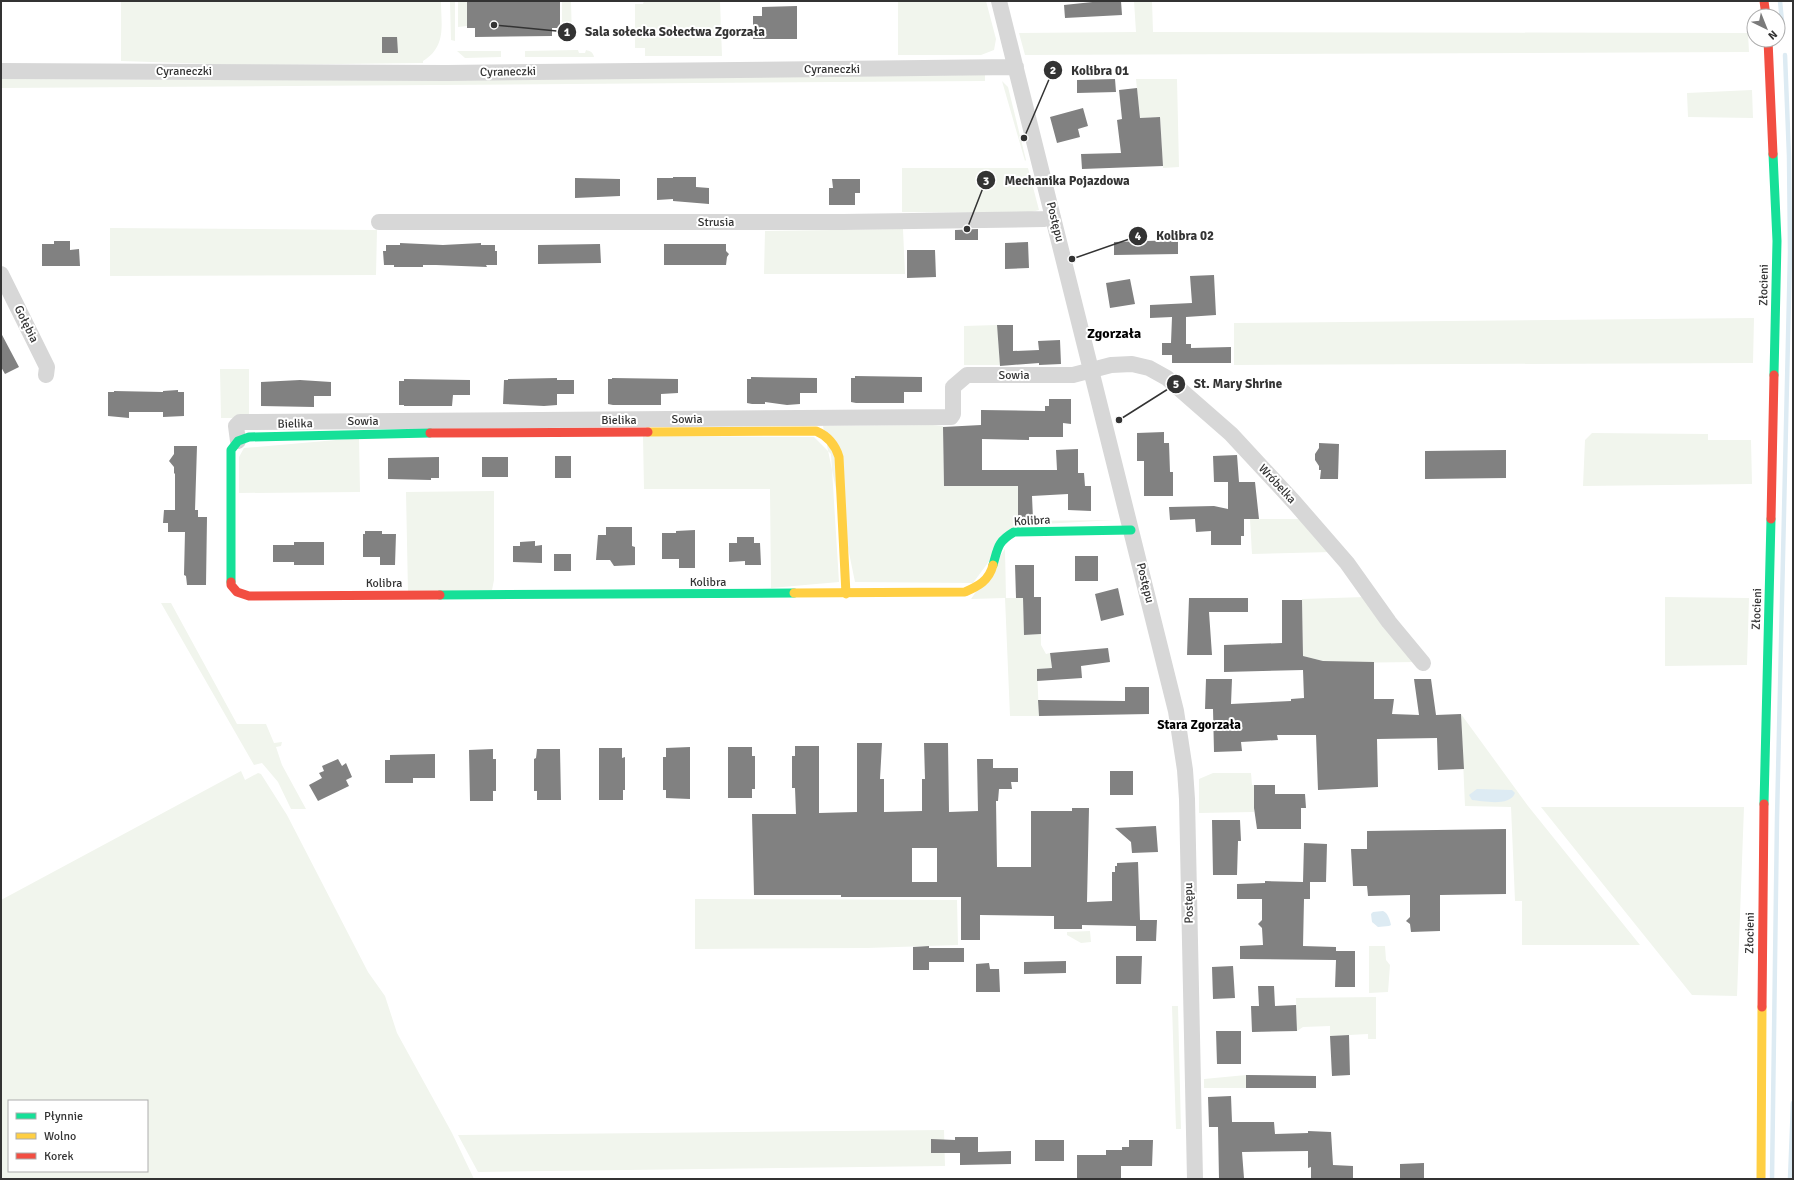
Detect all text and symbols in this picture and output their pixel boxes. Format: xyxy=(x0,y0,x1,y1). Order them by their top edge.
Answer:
north arrow xyxy=(1746,8,1786,48)
callout: Sala sołecka Sołectwa Zgorzała xyxy=(557,19,773,44)
text: Sala sołecka Sołectwa Zgorzała xyxy=(585,24,765,40)
text: 1 xyxy=(564,25,571,40)
text: N xyxy=(1765,28,1780,42)
callout: Kolibra 01 xyxy=(1043,58,1137,83)
street label: Cyraneczki xyxy=(804,62,860,77)
text: 2 xyxy=(1050,63,1056,78)
text: Kolibra 01 xyxy=(1071,63,1129,79)
street label: Cyraneczki xyxy=(156,64,212,79)
street label: Cyraneczki xyxy=(480,64,536,80)
callout: Mechanika Pojazdowa xyxy=(976,168,1137,193)
text: Mechanika Pojazdowa xyxy=(1004,173,1130,189)
text: 3 xyxy=(983,174,989,189)
street label: Postępu xyxy=(1043,200,1067,244)
street label: Strusia xyxy=(698,215,734,230)
callout: Kolibra 02 xyxy=(1128,223,1223,248)
text: Kolibra 02 xyxy=(1156,228,1214,244)
text: 4 xyxy=(1135,229,1142,244)
street label: Złocieni xyxy=(1756,264,1772,306)
street label: Gołębia xyxy=(11,303,41,345)
district label: Zgorzała xyxy=(1087,325,1141,342)
street label: Sowia xyxy=(999,368,1029,383)
callout: St. Mary Shrine xyxy=(1166,371,1291,396)
text: St. Mary Shrine xyxy=(1194,376,1283,392)
text: 5 xyxy=(1173,377,1179,392)
street label: Sowia xyxy=(672,412,702,427)
street label: Bielika xyxy=(601,413,637,428)
street label: Sowia xyxy=(348,414,378,429)
street label: Bielika xyxy=(277,416,313,432)
street label: Wróbelka xyxy=(1255,461,1299,507)
street label: Kolibra xyxy=(1013,513,1051,529)
street label: Postępu xyxy=(1133,561,1157,605)
street label: Kolibra xyxy=(690,575,726,590)
street label: Kolibra xyxy=(366,576,402,591)
street label: Złocieni xyxy=(1749,588,1765,630)
district label: Stara Zgorzała xyxy=(1157,717,1241,733)
street label: Postępu xyxy=(1181,882,1197,924)
street label: Złocieni xyxy=(1742,912,1758,954)
legend xyxy=(8,1100,148,1172)
text: Płynnie xyxy=(44,1109,83,1124)
text: Wolno xyxy=(44,1129,76,1144)
text: Korek xyxy=(44,1149,73,1164)

